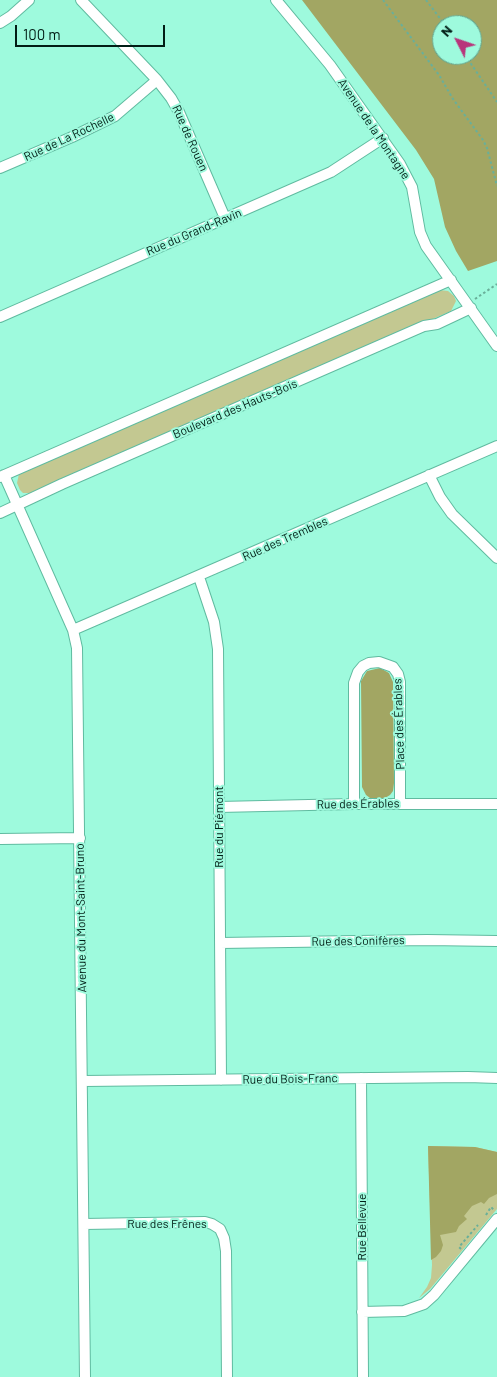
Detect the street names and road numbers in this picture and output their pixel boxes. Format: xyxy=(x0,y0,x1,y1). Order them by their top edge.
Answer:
street label: Avenue de la Montagne xyxy=(335,76,413,182)
street label: Rue de Rouen xyxy=(169,103,211,173)
street label: Rue de La Rochelle xyxy=(22,110,116,164)
street label: Rue du Grand-Ravin xyxy=(144,205,244,259)
street label: Boulevard des Hauts-Bois xyxy=(171,376,299,442)
street label: Rue des Trembles xyxy=(240,514,330,564)
street label: Place des Érables xyxy=(390,678,408,770)
street label: Rue du Piémont xyxy=(212,786,226,868)
street label: Rue des Érables xyxy=(317,796,399,812)
street label: Avenue du Mont-Saint-Bruno xyxy=(72,843,90,993)
street label: Rue des Conifères xyxy=(311,933,405,949)
street label: Rue du Bois-Franc xyxy=(242,1071,338,1087)
street label: Rue Bellevue xyxy=(355,1194,369,1260)
street label: Rue des Frênes xyxy=(127,1217,207,1231)

